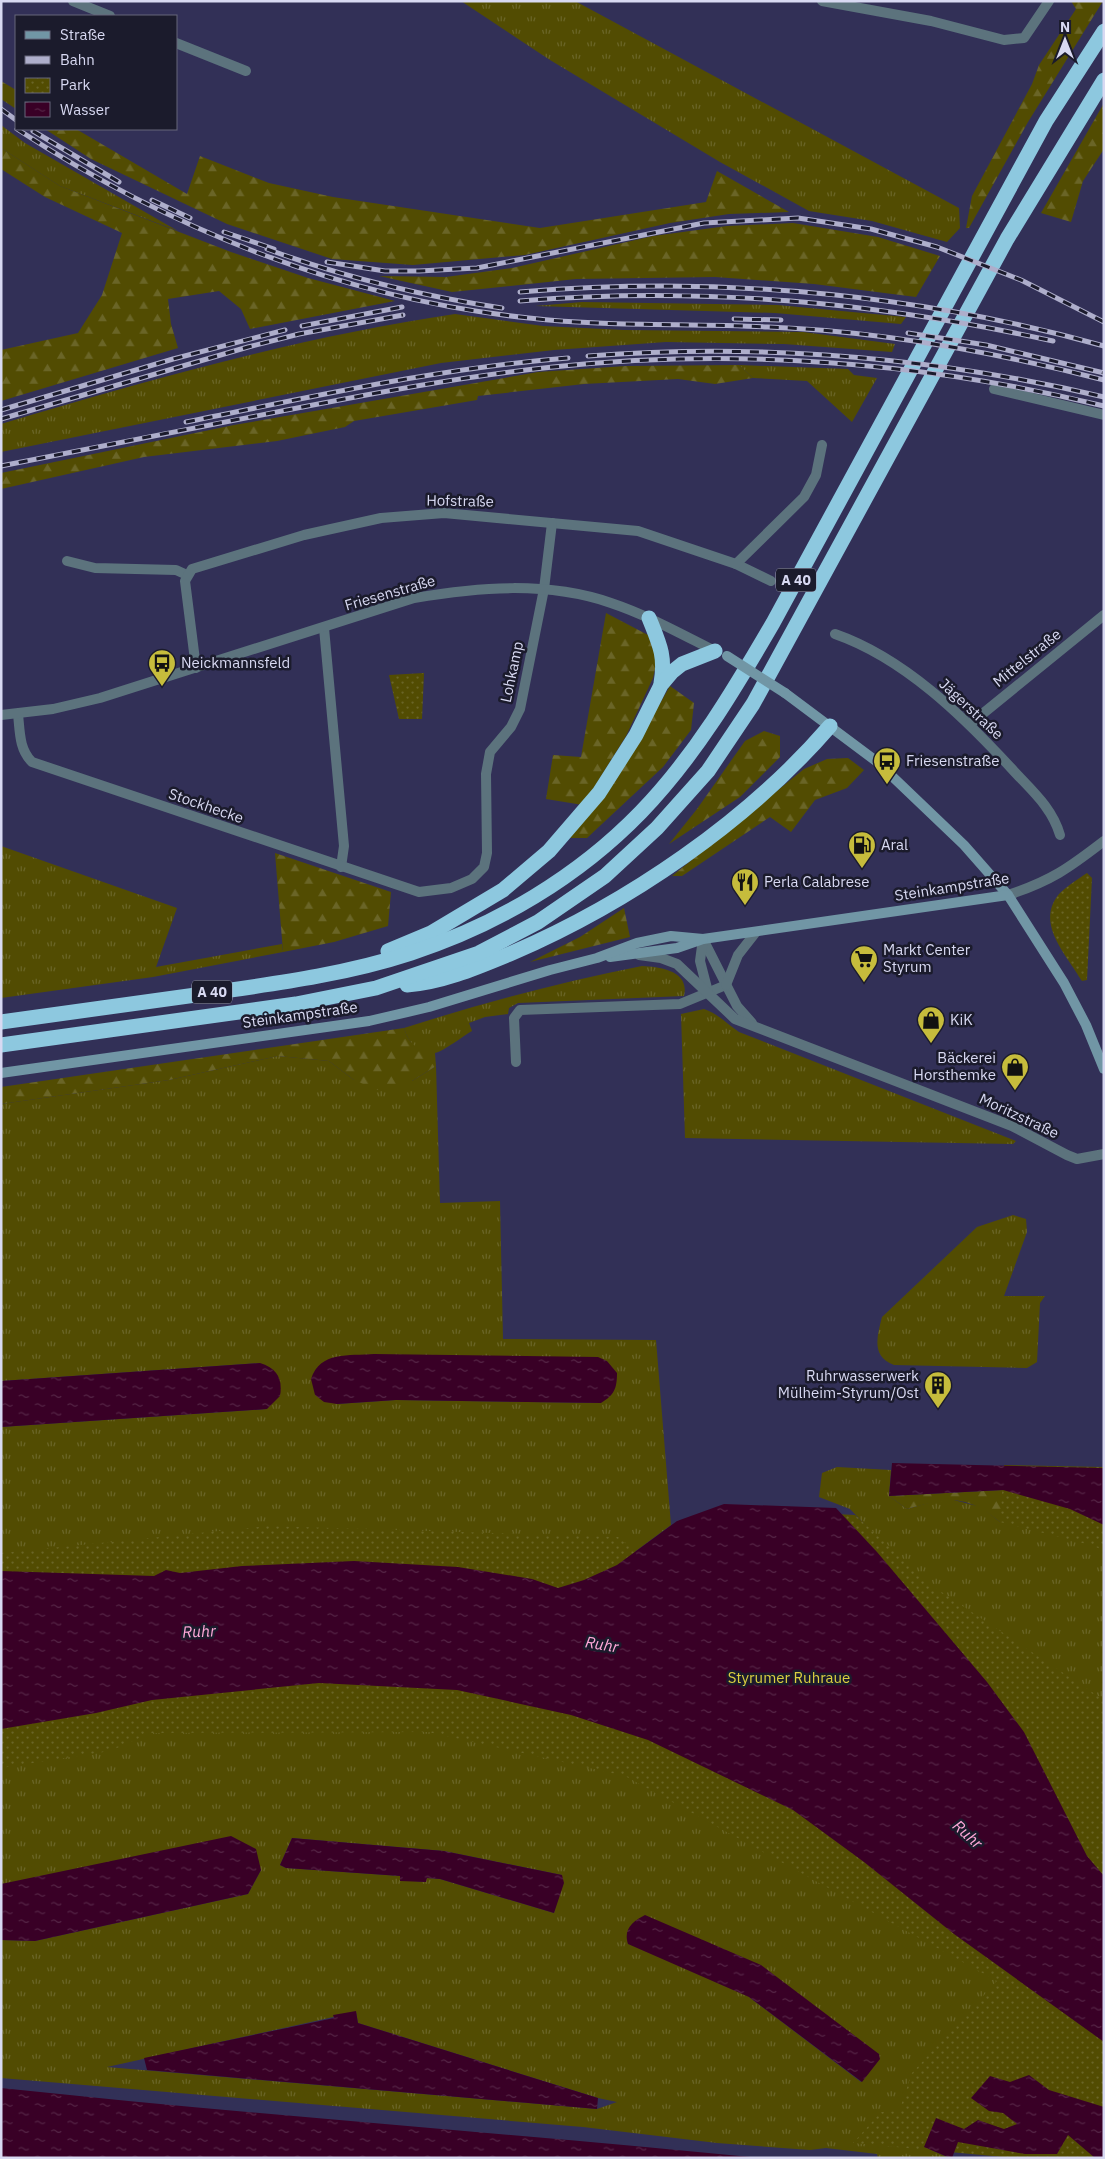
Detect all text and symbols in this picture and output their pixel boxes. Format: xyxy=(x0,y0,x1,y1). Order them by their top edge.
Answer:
legend xyxy=(15,15,178,130)
north arrow xyxy=(1040,15,1090,65)
text: N xyxy=(1060,18,1070,36)
text: Straße xyxy=(60,25,105,44)
text: Bahn xyxy=(60,50,95,69)
text: Park xyxy=(60,75,90,94)
text: Wasser xyxy=(60,100,110,119)
street label: Hofstraße xyxy=(426,490,494,511)
road number: A 40 xyxy=(776,568,816,592)
street label: Friesenstraße xyxy=(342,571,437,615)
street label: Mittelstraße xyxy=(989,624,1065,691)
street label: Lohkamp xyxy=(496,640,527,704)
bus stop icon: Neickmannsfeld xyxy=(147,648,177,687)
place label: Neickmannsfeld xyxy=(181,653,290,672)
street label: Jägerstraße xyxy=(935,674,1007,743)
bus stop icon: Friesenstraße xyxy=(872,746,902,785)
place label: Friesenstraße xyxy=(906,751,999,770)
street label: Stockhecke xyxy=(166,784,246,827)
fuel station icon: Aral xyxy=(847,830,877,869)
place label: Aral xyxy=(881,835,908,854)
restaurant icon: Perla Calabrese xyxy=(730,867,760,906)
street label: Steinkampstraße xyxy=(893,868,1011,905)
place label: Perla Calabrese xyxy=(764,872,869,891)
place label: Markt Center Styrum xyxy=(883,940,971,976)
supermarket icon: Markt Center Styrum xyxy=(849,944,879,983)
road number: A 40 xyxy=(192,980,232,1004)
street label: Steinkampstraße xyxy=(241,997,359,1032)
shop icon: KiK xyxy=(916,1005,946,1044)
place label: KiK xyxy=(950,1010,973,1029)
place label: Bäckerei Horsthemke xyxy=(913,1048,996,1084)
shop icon: Bäckerei Horsthemke xyxy=(1000,1052,1030,1091)
street label: Moritzstraße xyxy=(976,1089,1062,1142)
place label: Ruhrwasserwerk Mülheim-Styrum/Ost xyxy=(778,1366,919,1402)
building icon: Ruhrwasserwerk Mülheim-Styrum/Ost xyxy=(923,1370,953,1409)
water label: Ruhr xyxy=(182,1620,217,1642)
water label: Ruhr xyxy=(584,1631,621,1657)
park label: Styrumer Ruhraue xyxy=(728,1668,850,1687)
water label: Ruhr xyxy=(949,1815,988,1853)

